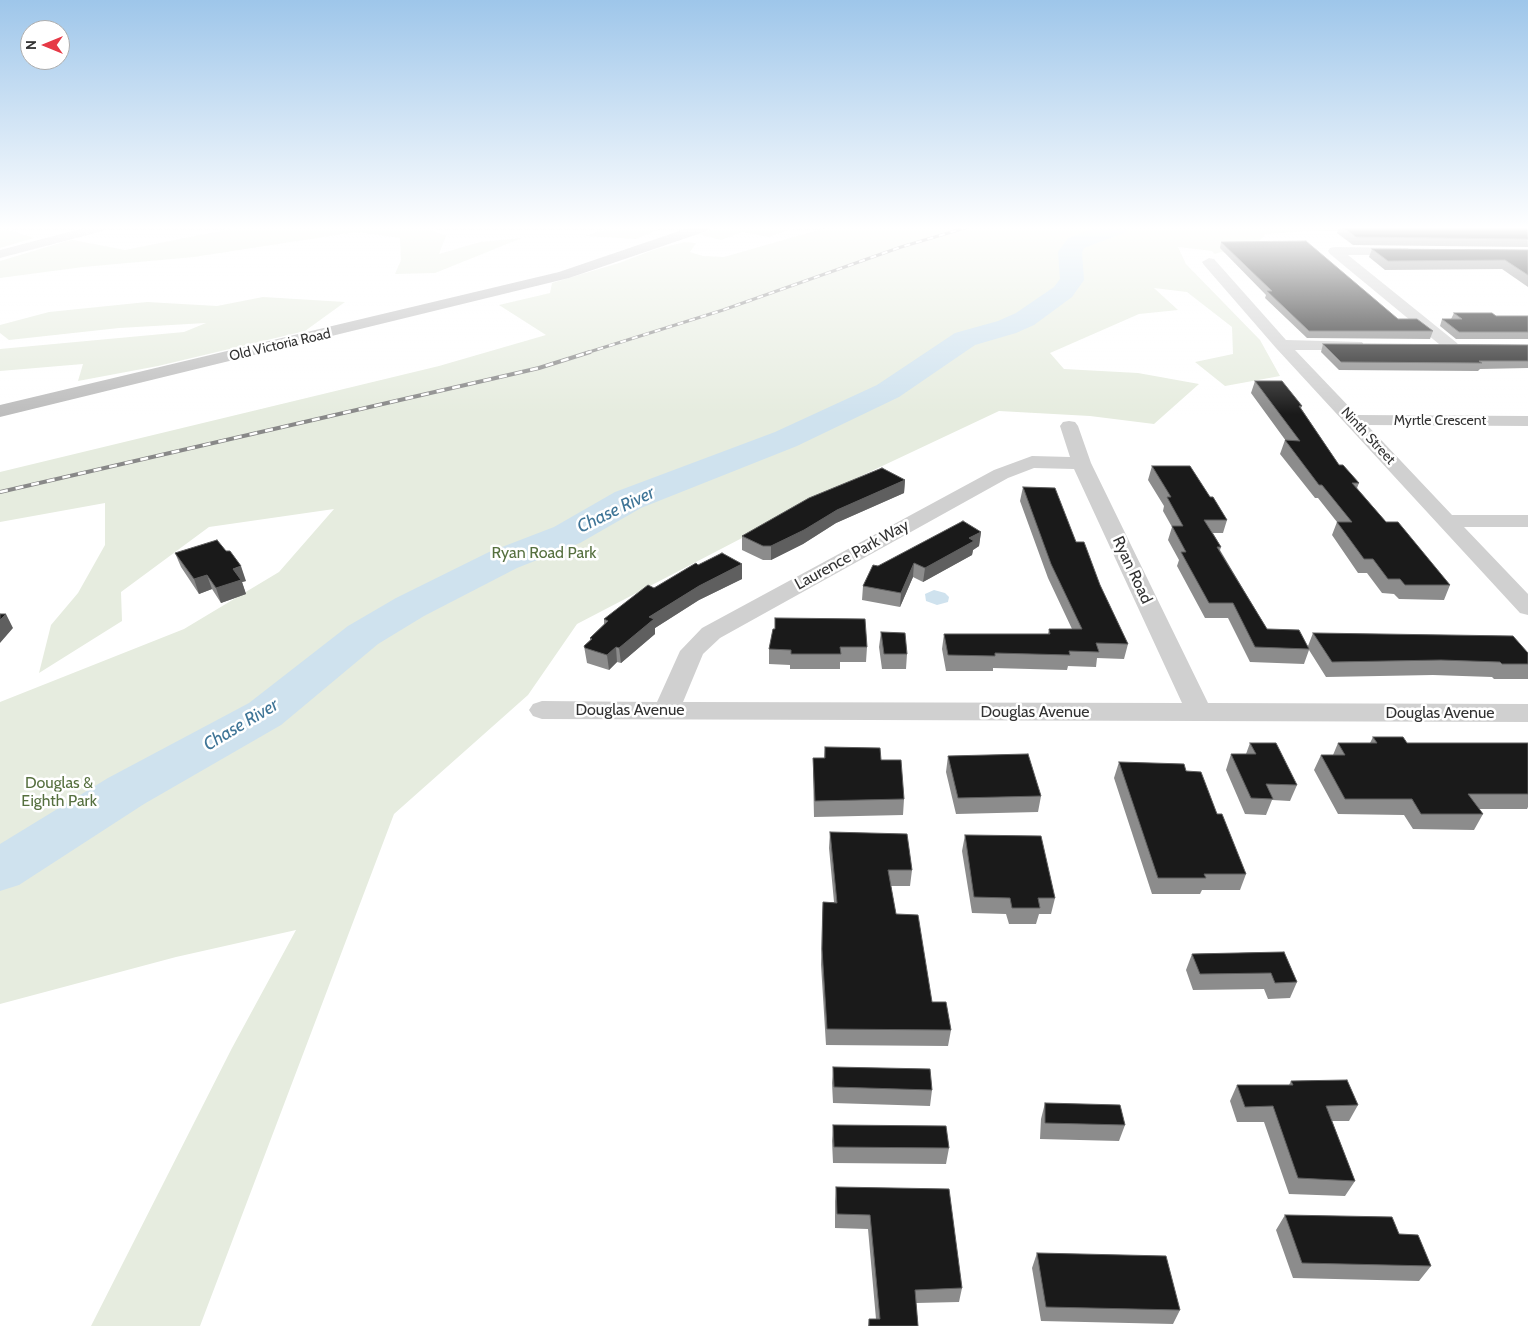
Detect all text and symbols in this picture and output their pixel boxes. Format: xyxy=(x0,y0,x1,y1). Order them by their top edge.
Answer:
north arrow xyxy=(20,20,70,70)
text: N xyxy=(22,40,40,50)
street label: Old Victoria Road xyxy=(228,325,332,365)
street label: Ninth Street xyxy=(1337,404,1399,468)
street label: Myrtle Crescent xyxy=(1394,413,1486,429)
water label: Chase River xyxy=(574,482,658,538)
street label: Laurence Park Way xyxy=(792,516,912,594)
street label: Ryan Road xyxy=(1108,533,1156,607)
park label: Ryan Road Park xyxy=(492,543,596,563)
water label: Chase River xyxy=(200,694,282,756)
street label: Douglas Avenue xyxy=(575,700,685,720)
street label: Douglas Avenue xyxy=(980,702,1090,722)
street label: Douglas Avenue xyxy=(1385,703,1495,723)
park label: Douglas & Eighth Park xyxy=(21,773,97,811)

